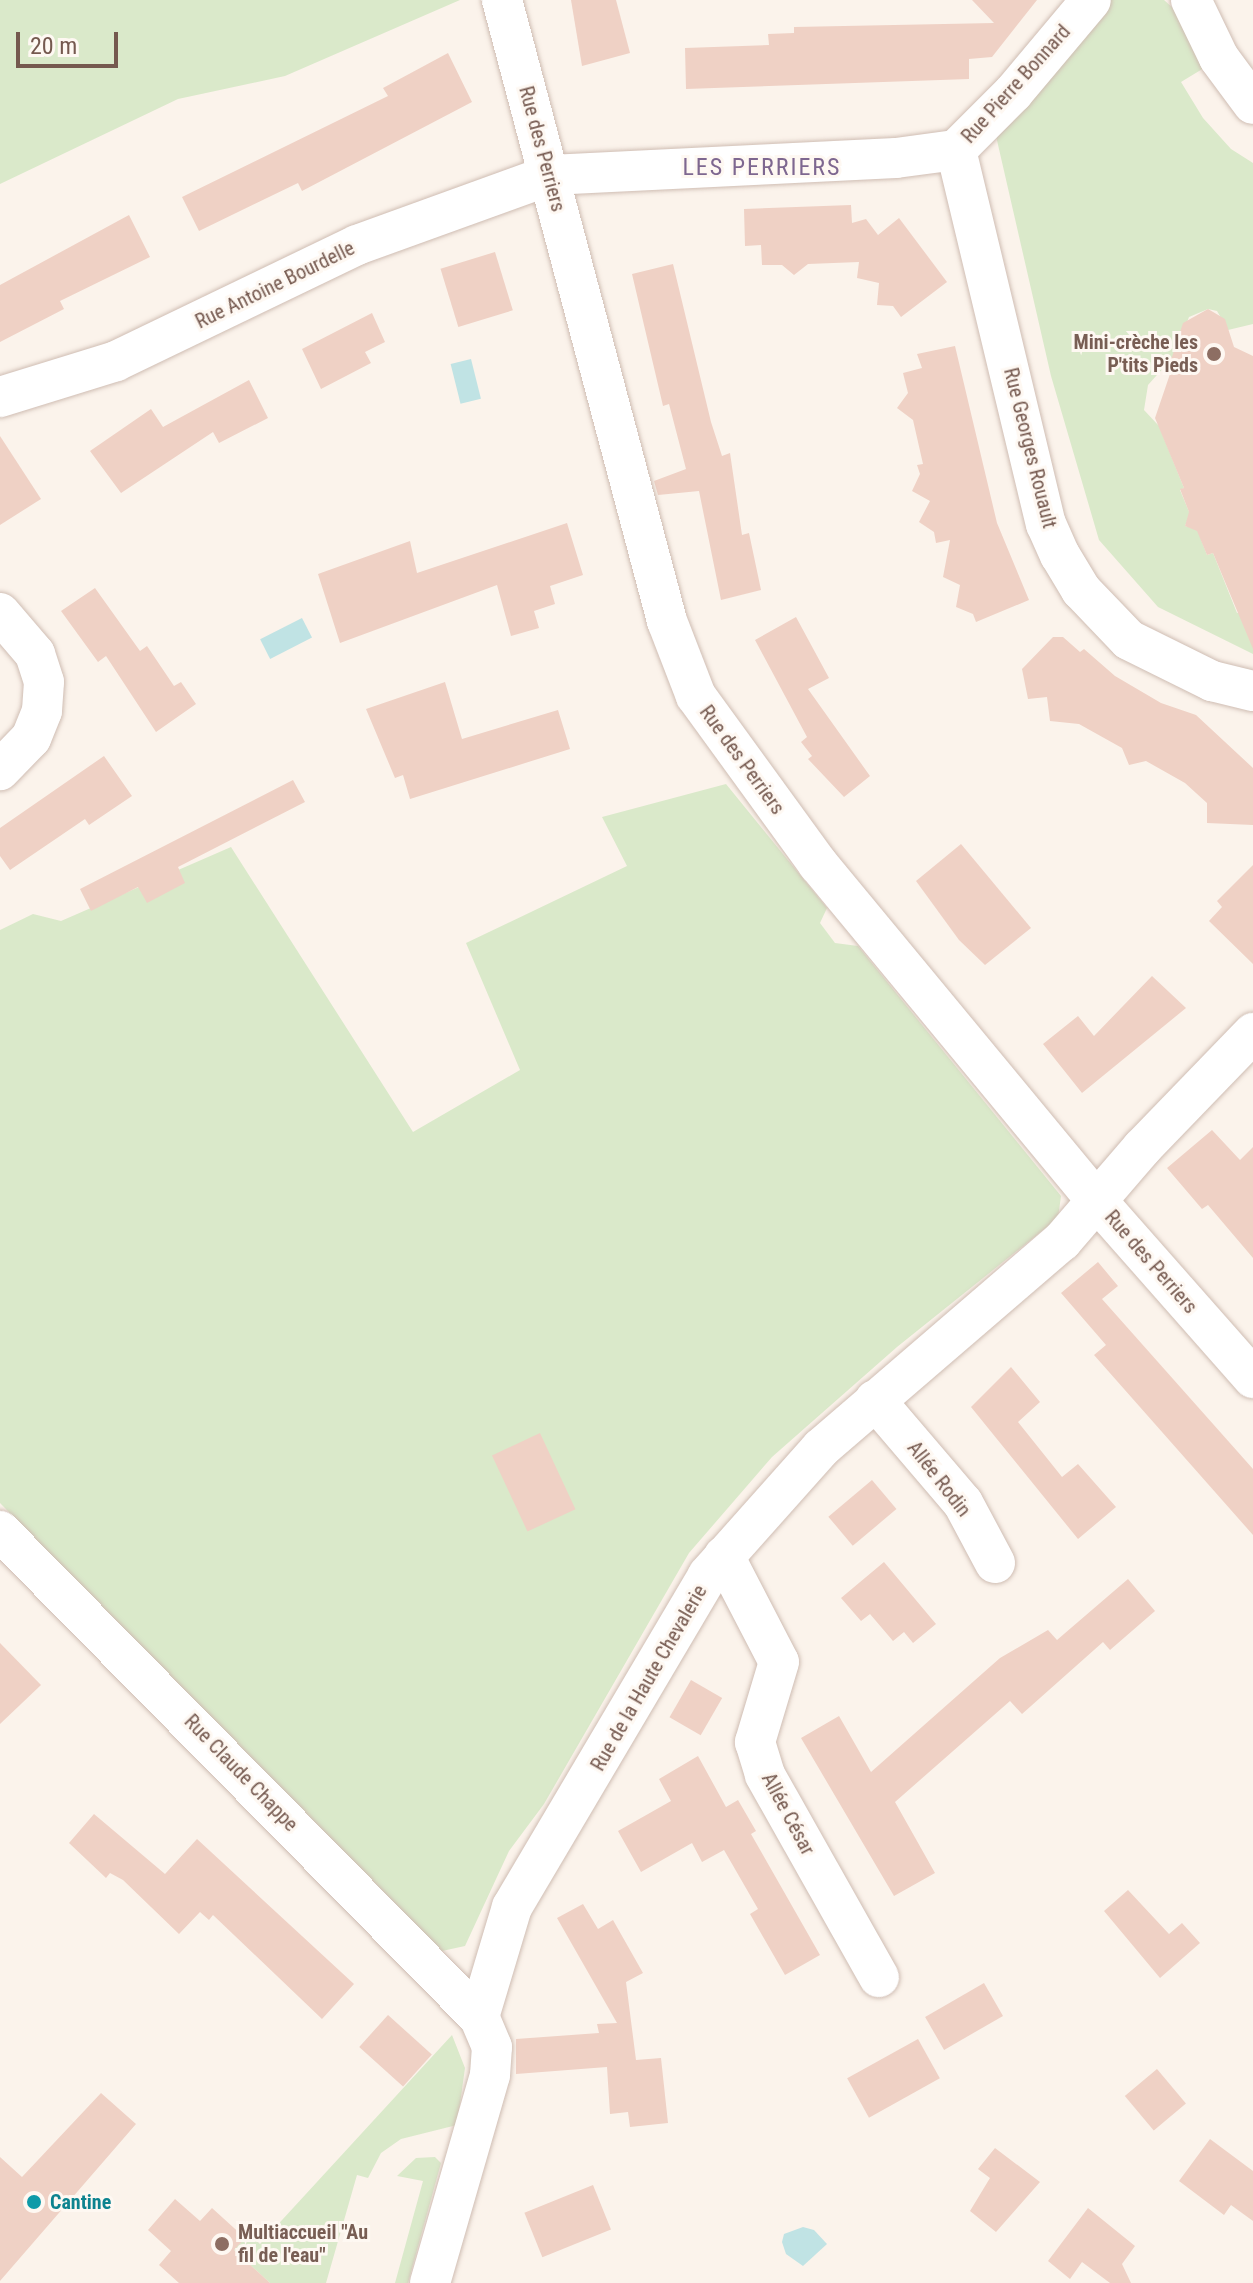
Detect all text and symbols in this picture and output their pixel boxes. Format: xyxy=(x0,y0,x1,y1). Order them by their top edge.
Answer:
scale bar xyxy=(20,16,122,66)
street label: Rue Pierre Bonnard xyxy=(957,20,1075,148)
text: 20 m xyxy=(30,32,77,60)
street label: Rue des Perriers xyxy=(514,84,570,214)
district label: LES PERRIERS xyxy=(682,154,842,182)
street label: Rue Antoine Bourdelle xyxy=(192,236,358,334)
place label: Mini-crèche les P'tits Pieds xyxy=(1074,330,1198,377)
marker: Mini-crèche les P'tits Pieds xyxy=(1205,345,1223,363)
street label: Rue Georges Rouault xyxy=(998,365,1062,531)
street label: Rue des Perriers xyxy=(694,701,790,819)
street label: Rue des Perriers xyxy=(1100,1205,1202,1319)
street label: Allée Rodin xyxy=(902,1437,976,1521)
street label: Rue de la Haute Chevalerie xyxy=(586,1581,712,1775)
street label: Rue Claude Chappe xyxy=(179,1710,303,1836)
street label: Allée César xyxy=(756,1769,820,1859)
place label: Cantine xyxy=(50,2190,111,2214)
marker: Cantine xyxy=(25,2193,43,2211)
place label: Multiaccueil "Au fil de l'eau" xyxy=(238,2220,368,2267)
marker: Multiaccueil "Au fil de l'eau" xyxy=(213,2235,231,2253)

